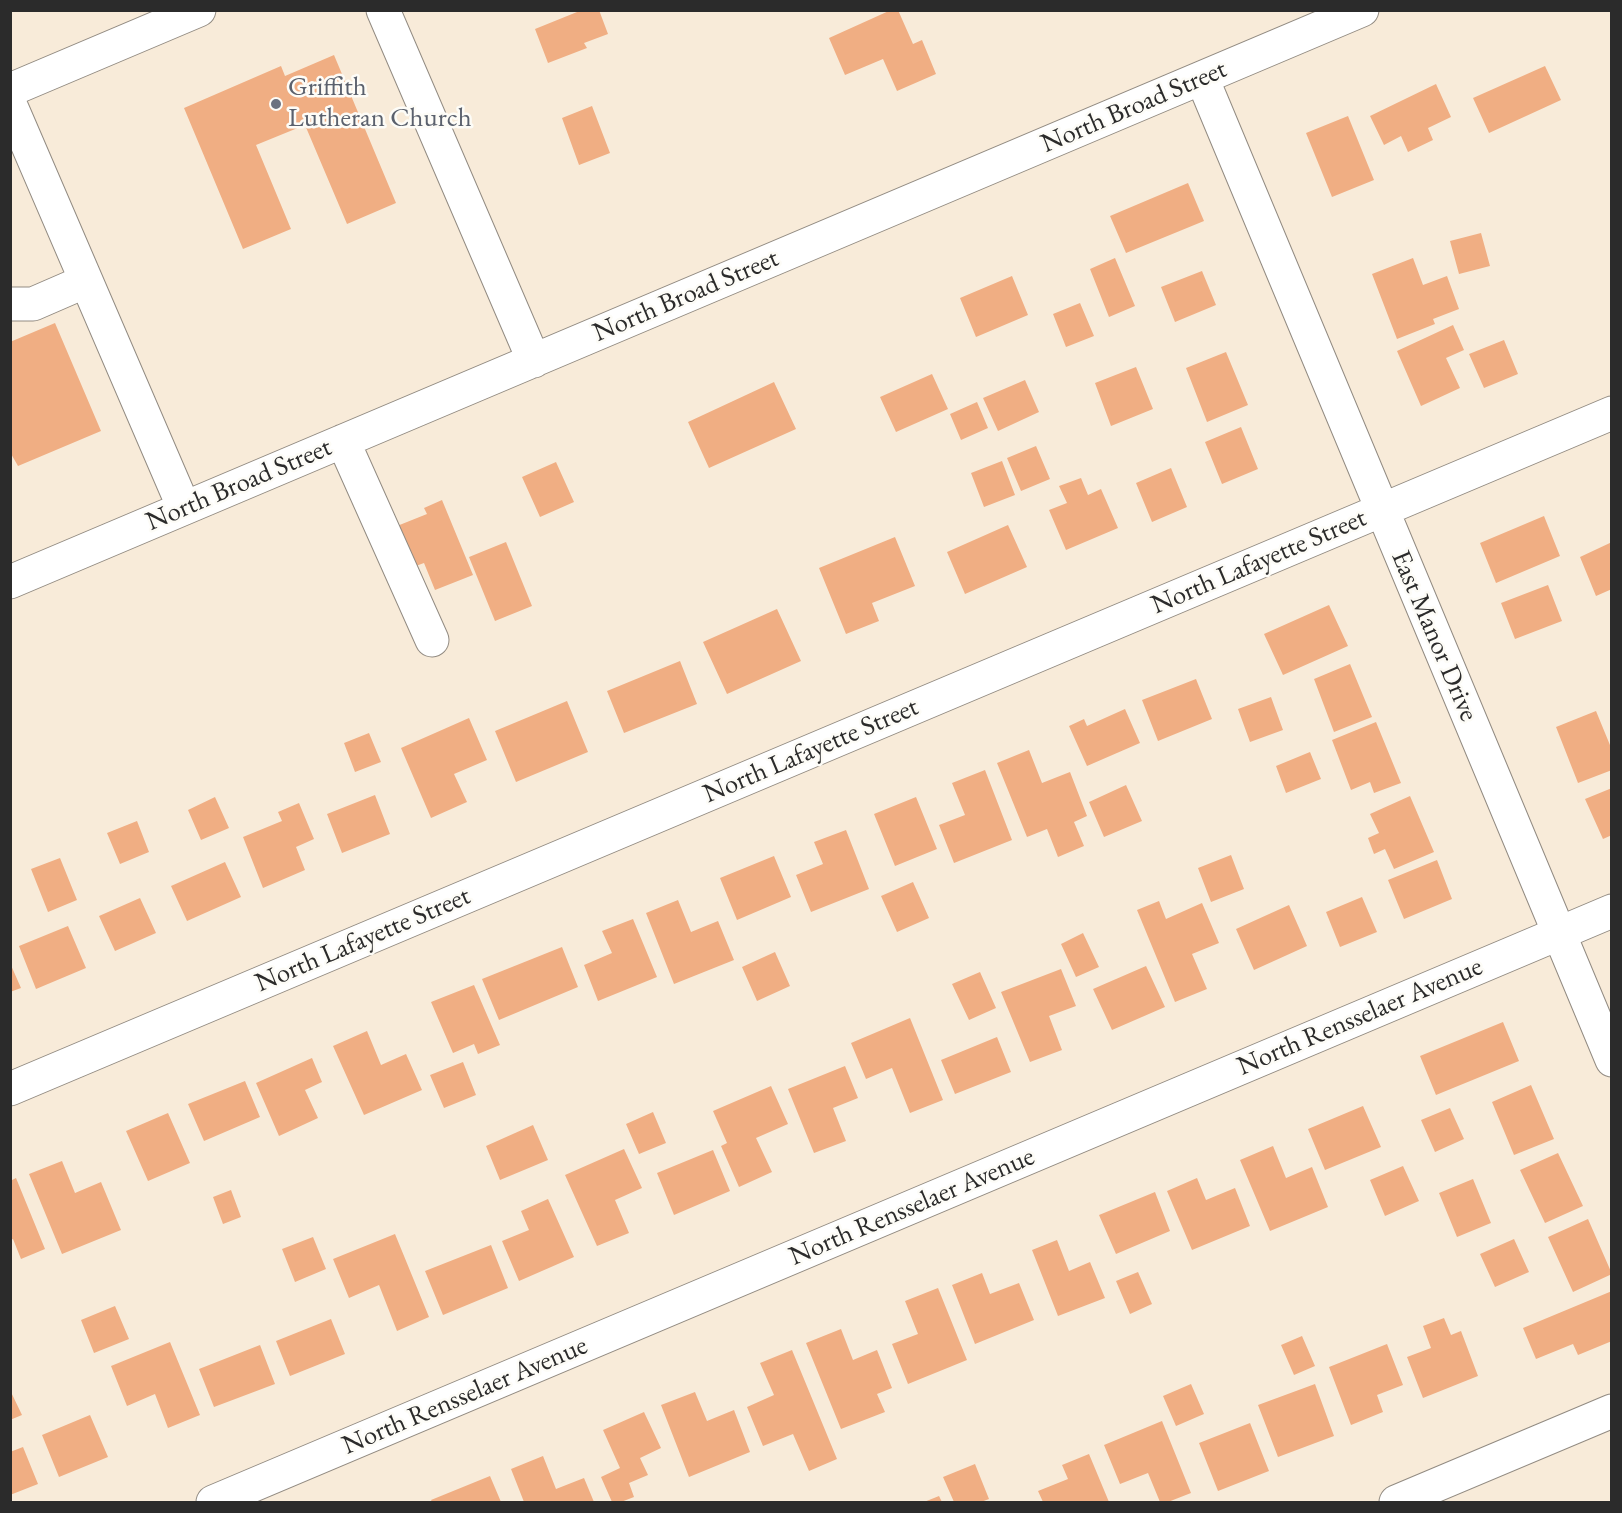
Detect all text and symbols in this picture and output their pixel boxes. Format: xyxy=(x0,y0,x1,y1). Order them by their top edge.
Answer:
street label: North Broad Street xyxy=(1036,53,1232,161)
place label: Griffith Lutheran Church xyxy=(288,72,472,135)
marker: Griffith Lutheran Church xyxy=(269,97,283,111)
street label: North Broad Street xyxy=(588,242,784,350)
street label: North Broad Street xyxy=(141,431,337,539)
street label: North Lafayette Street xyxy=(1147,502,1371,622)
street label: East Manor Drive xyxy=(1383,546,1485,726)
street label: North Lafayette Street xyxy=(699,691,923,811)
street label: North Lafayette Street xyxy=(251,880,475,1000)
street label: North Rensselaer Avenue xyxy=(1233,951,1487,1083)
street label: North Rensselaer Avenue xyxy=(785,1141,1039,1273)
street label: North Rensselaer Avenue xyxy=(338,1330,592,1462)

